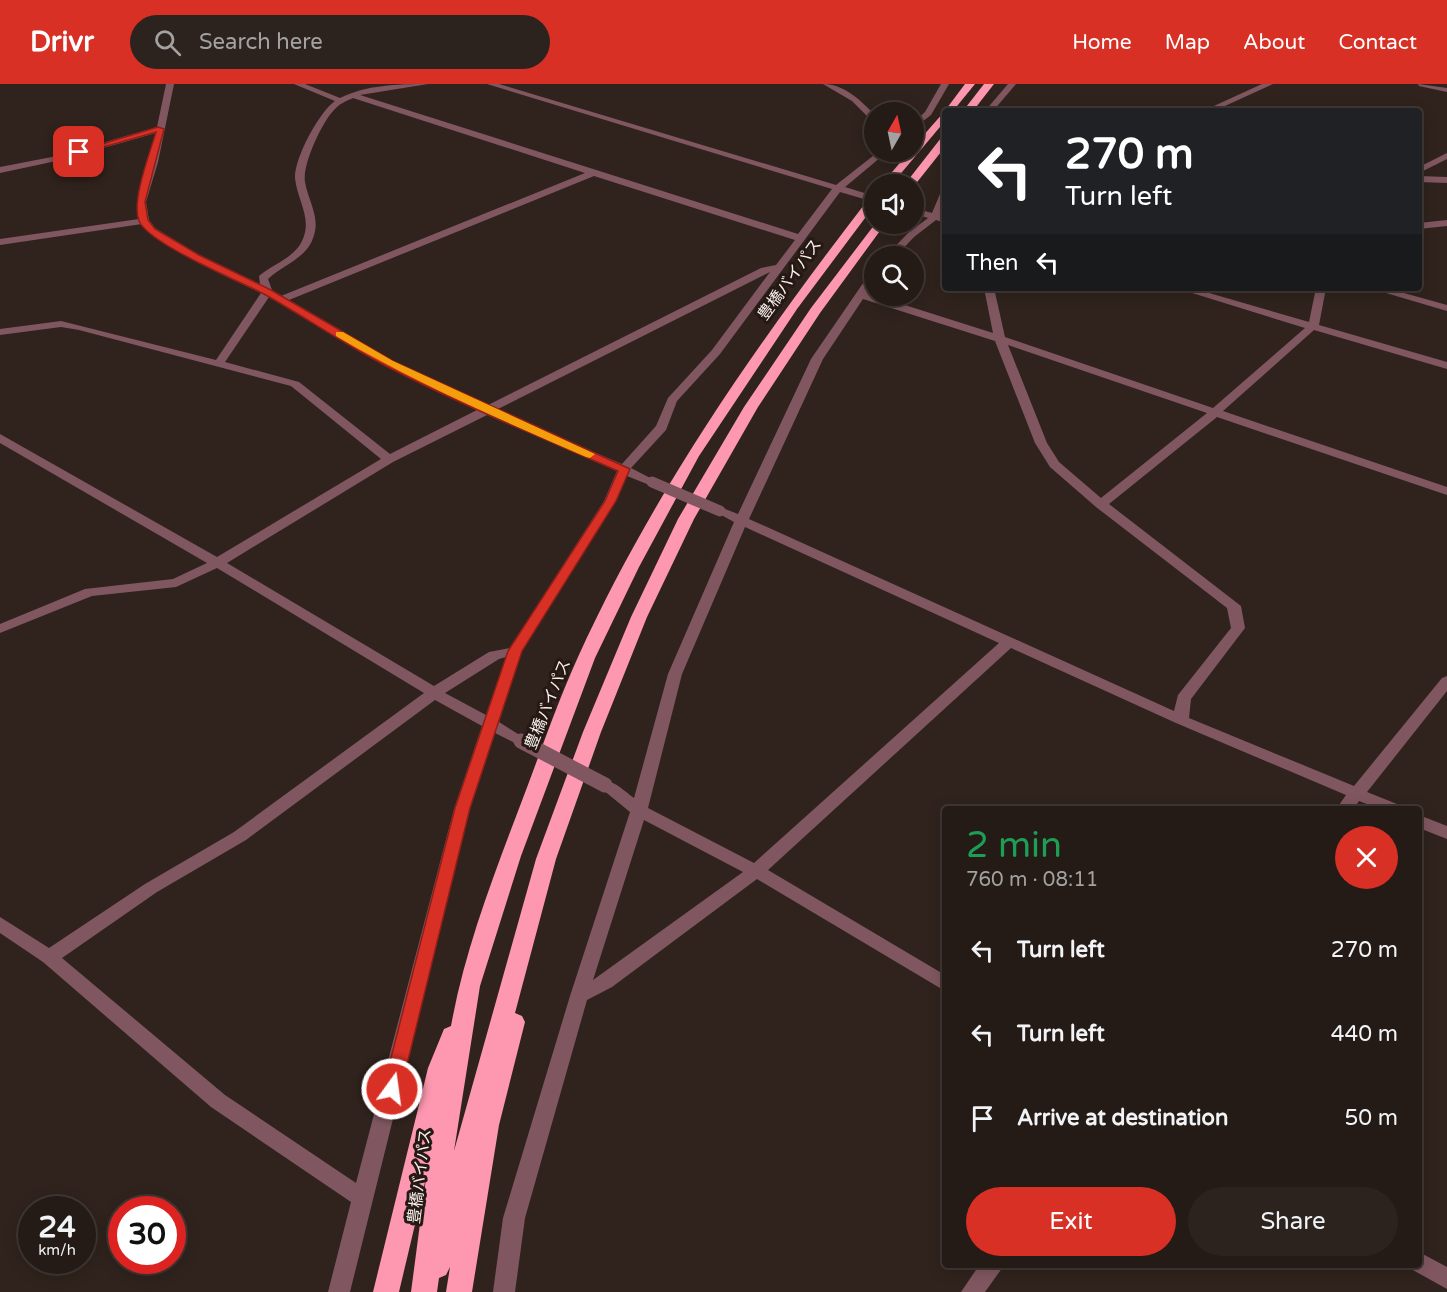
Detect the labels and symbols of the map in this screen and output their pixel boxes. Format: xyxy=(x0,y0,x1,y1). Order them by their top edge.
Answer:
north arrow xyxy=(864,102,924,162)
pin xyxy=(53,126,104,177)
street label: 豊橋バイパス xyxy=(754,235,826,324)
street label: 豊橋バイパス xyxy=(521,656,575,752)
position arrow xyxy=(360,1057,424,1121)
street label: 豊橋バイパス xyxy=(404,1127,436,1225)
speed limit sign: 30 xyxy=(108,1196,186,1274)

